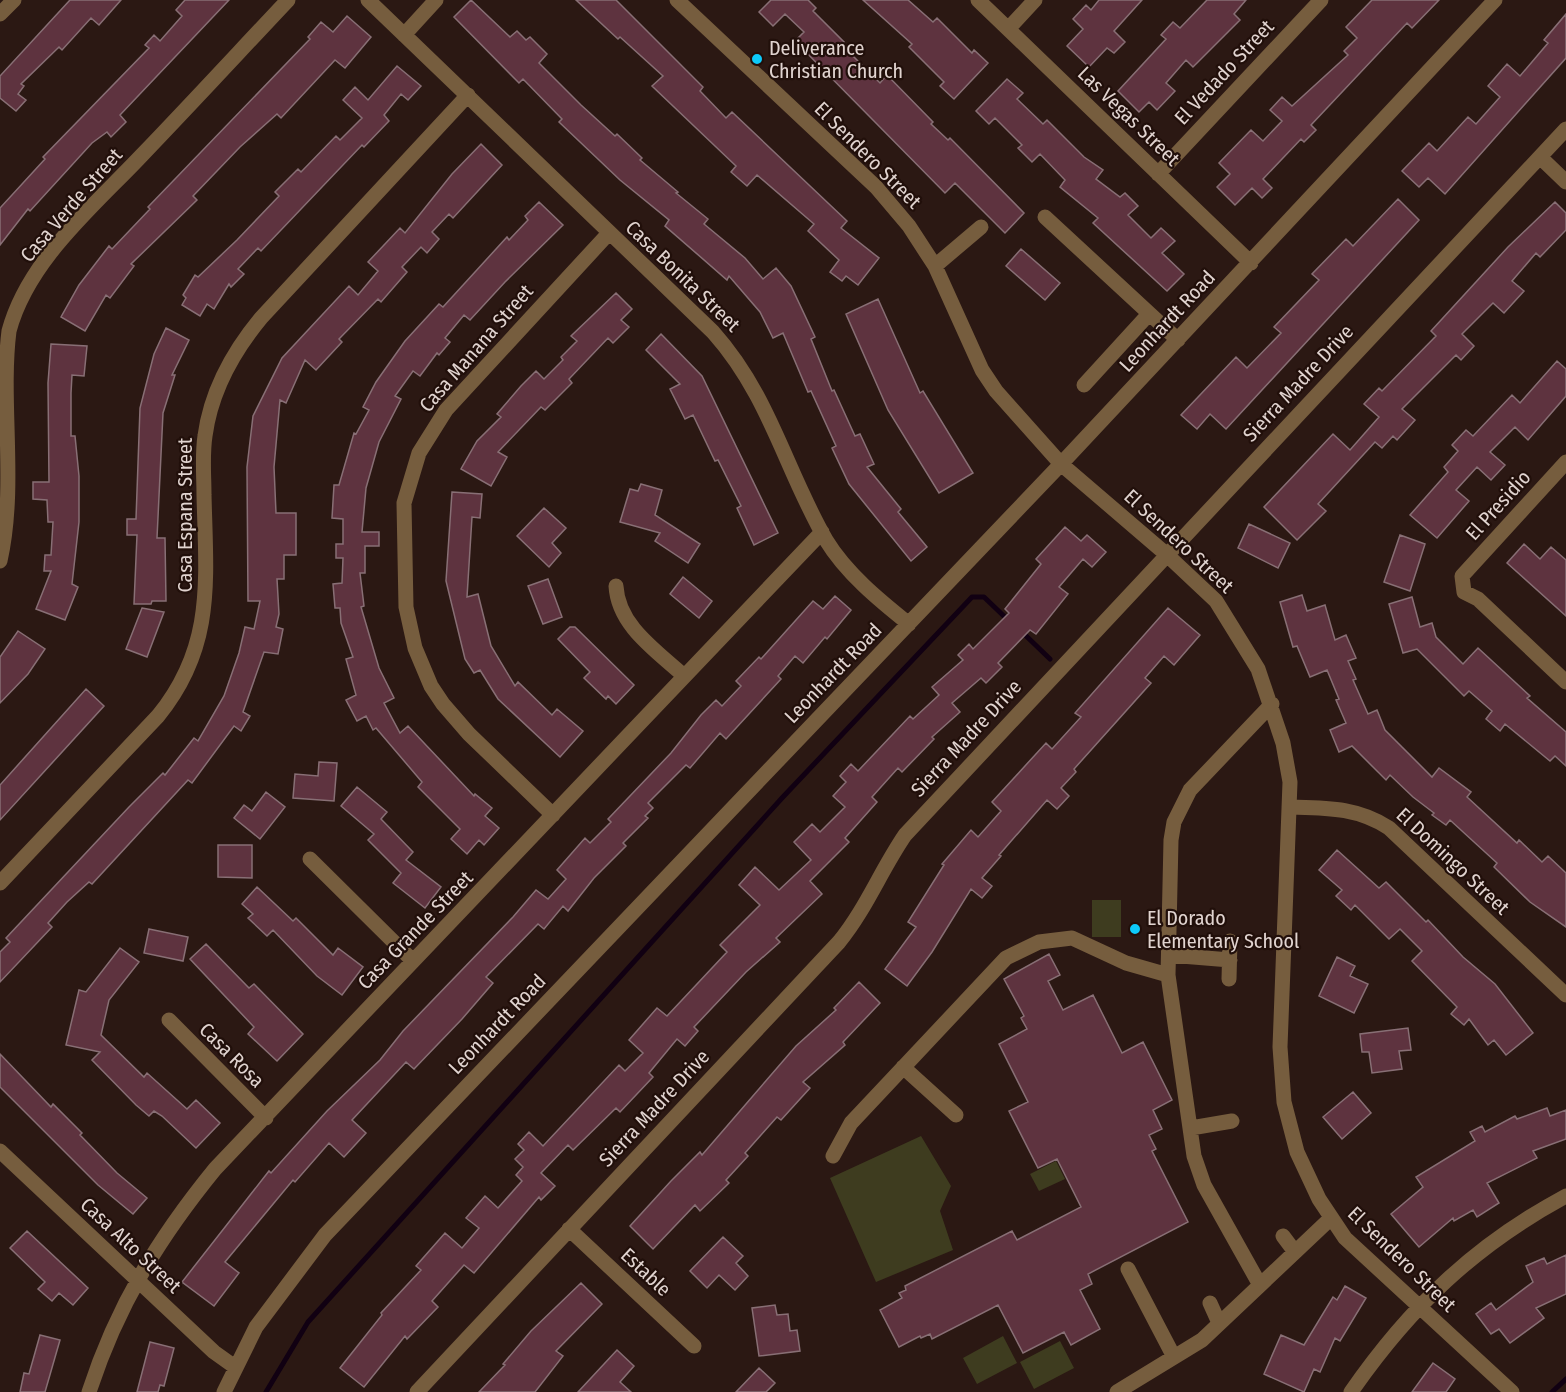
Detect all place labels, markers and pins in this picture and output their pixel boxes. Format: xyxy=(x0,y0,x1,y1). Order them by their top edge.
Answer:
place label: Deliverance Christian Church xyxy=(769,36,903,83)
marker: Deliverance Christian Church xyxy=(750,52,764,66)
place label: El Dorado Elementary School xyxy=(1147,906,1299,953)
marker: El Dorado Elementary School xyxy=(1128,922,1142,936)

